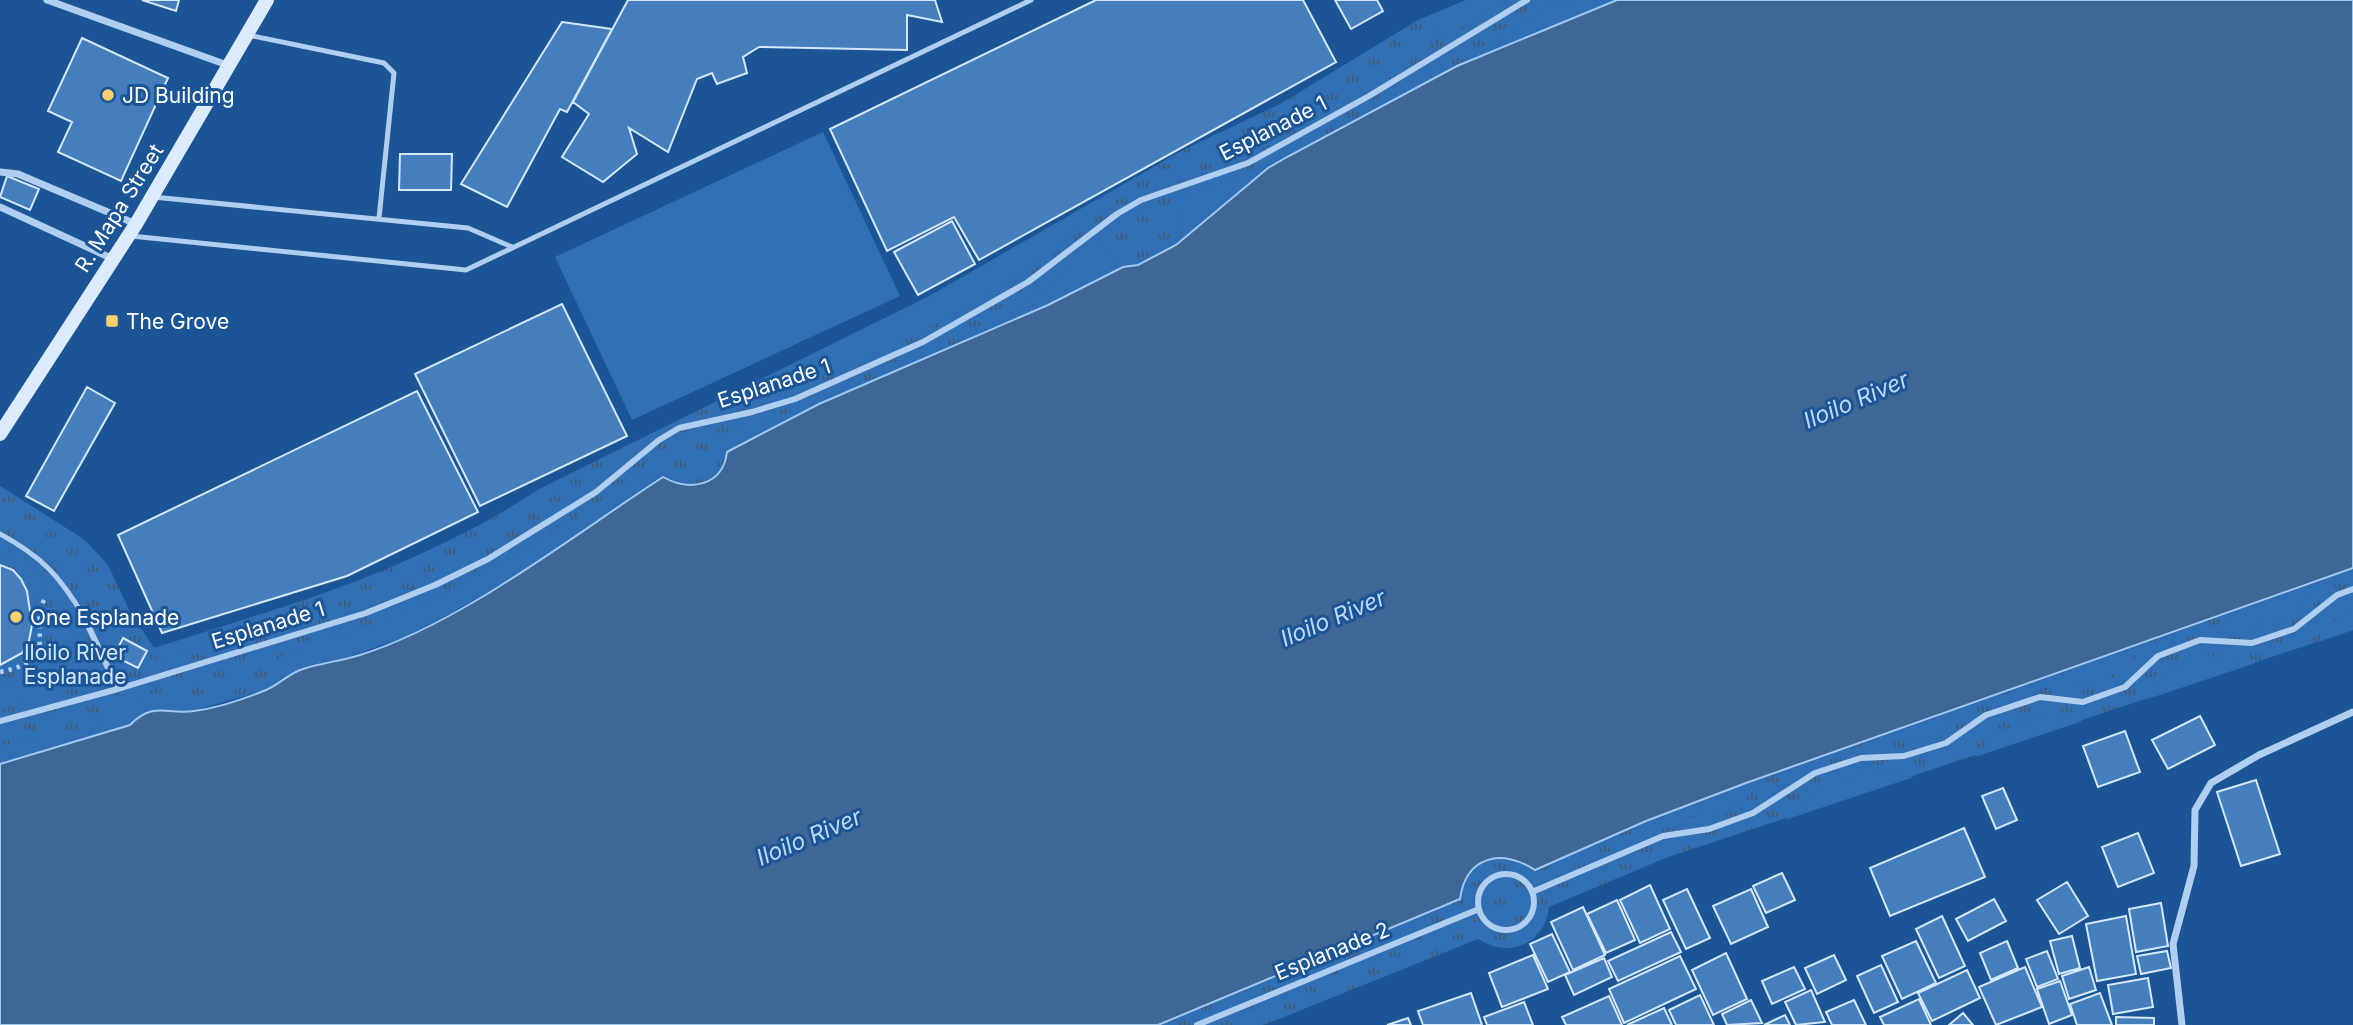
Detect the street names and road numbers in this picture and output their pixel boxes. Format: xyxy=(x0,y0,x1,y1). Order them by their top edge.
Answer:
street label: Esplanade 1 xyxy=(1215,90,1331,166)
street label: R. Mapa Street xyxy=(70,139,168,277)
street label: Esplanade 1 xyxy=(714,353,834,413)
street label: Esplanade 1 xyxy=(208,596,328,654)
street label: Esplanade 2 xyxy=(1271,917,1393,985)

